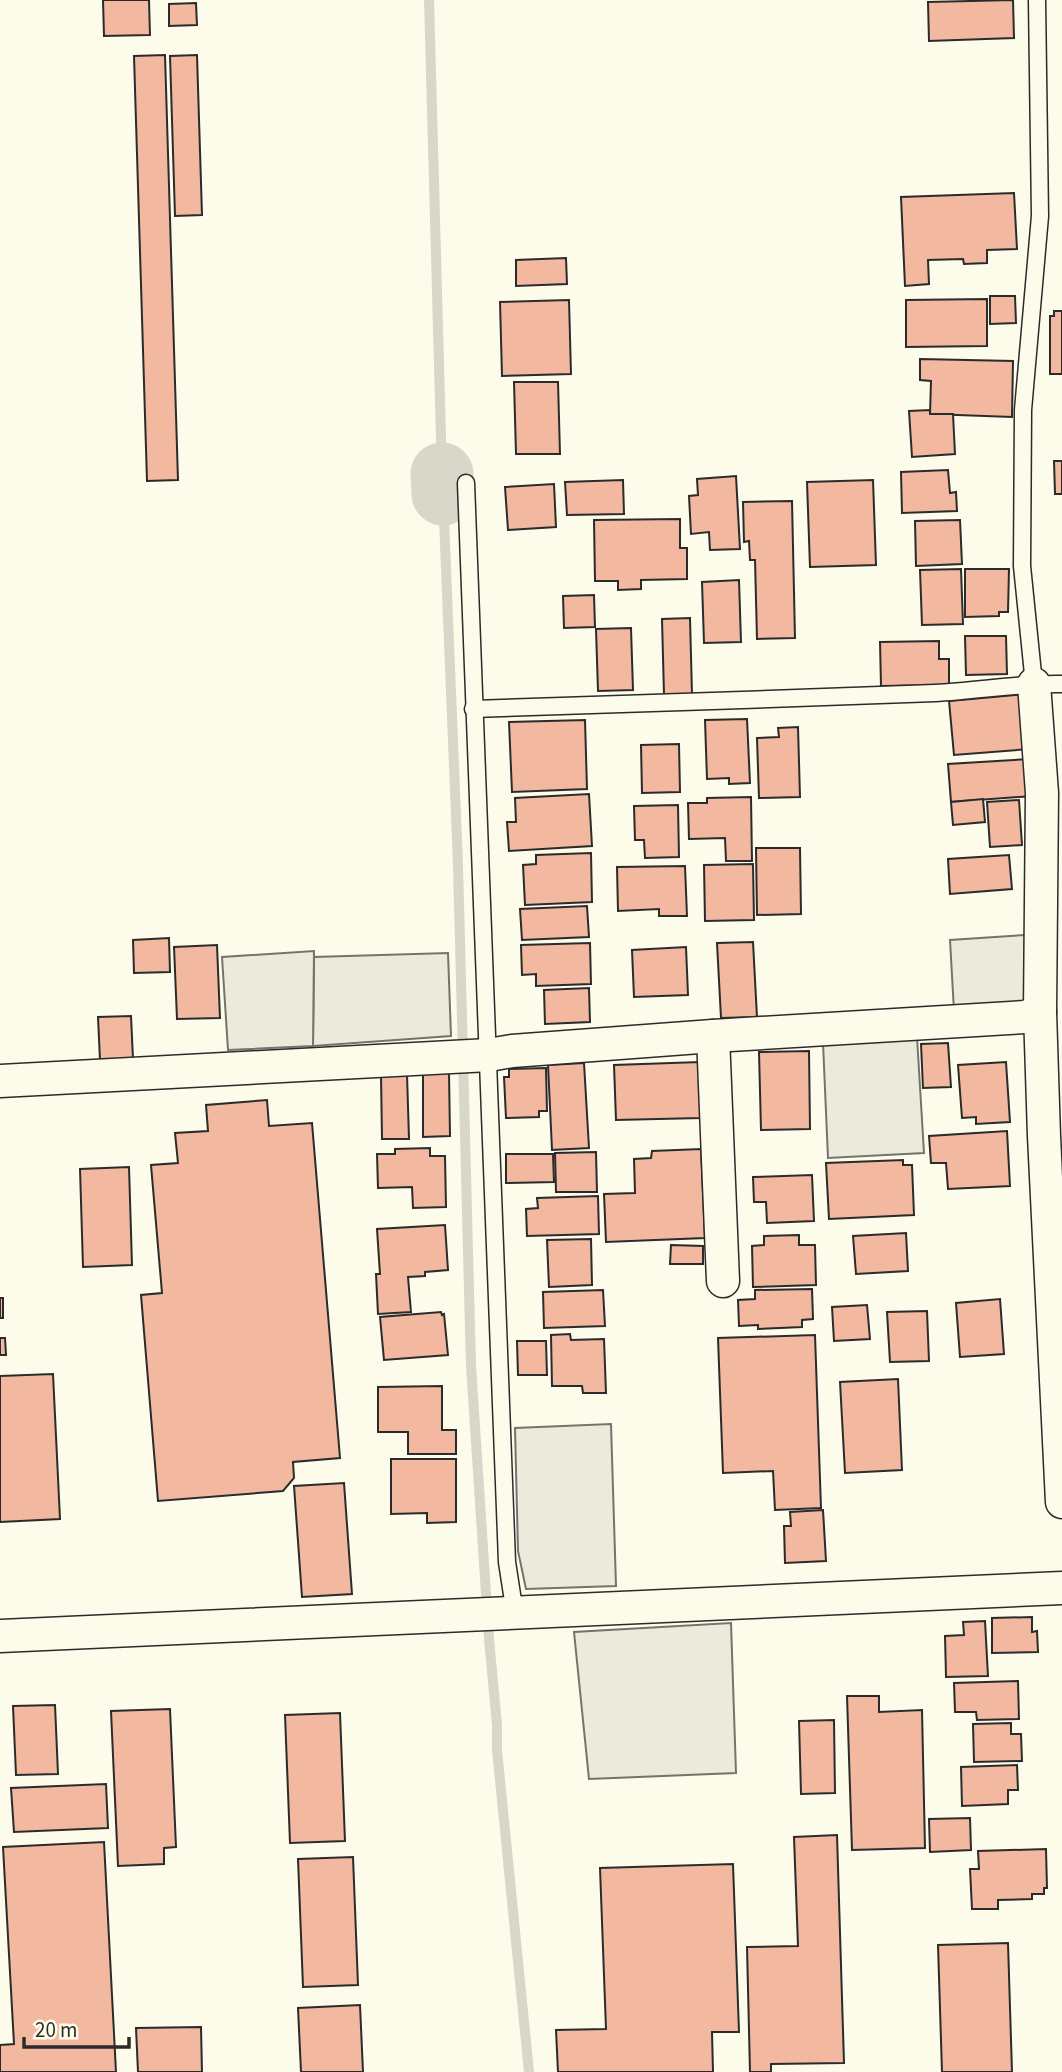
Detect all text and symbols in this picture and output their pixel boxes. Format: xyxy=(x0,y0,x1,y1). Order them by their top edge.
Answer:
scale bar xyxy=(24,2006,130,2050)
text: 20 m xyxy=(35,2015,77,2045)

